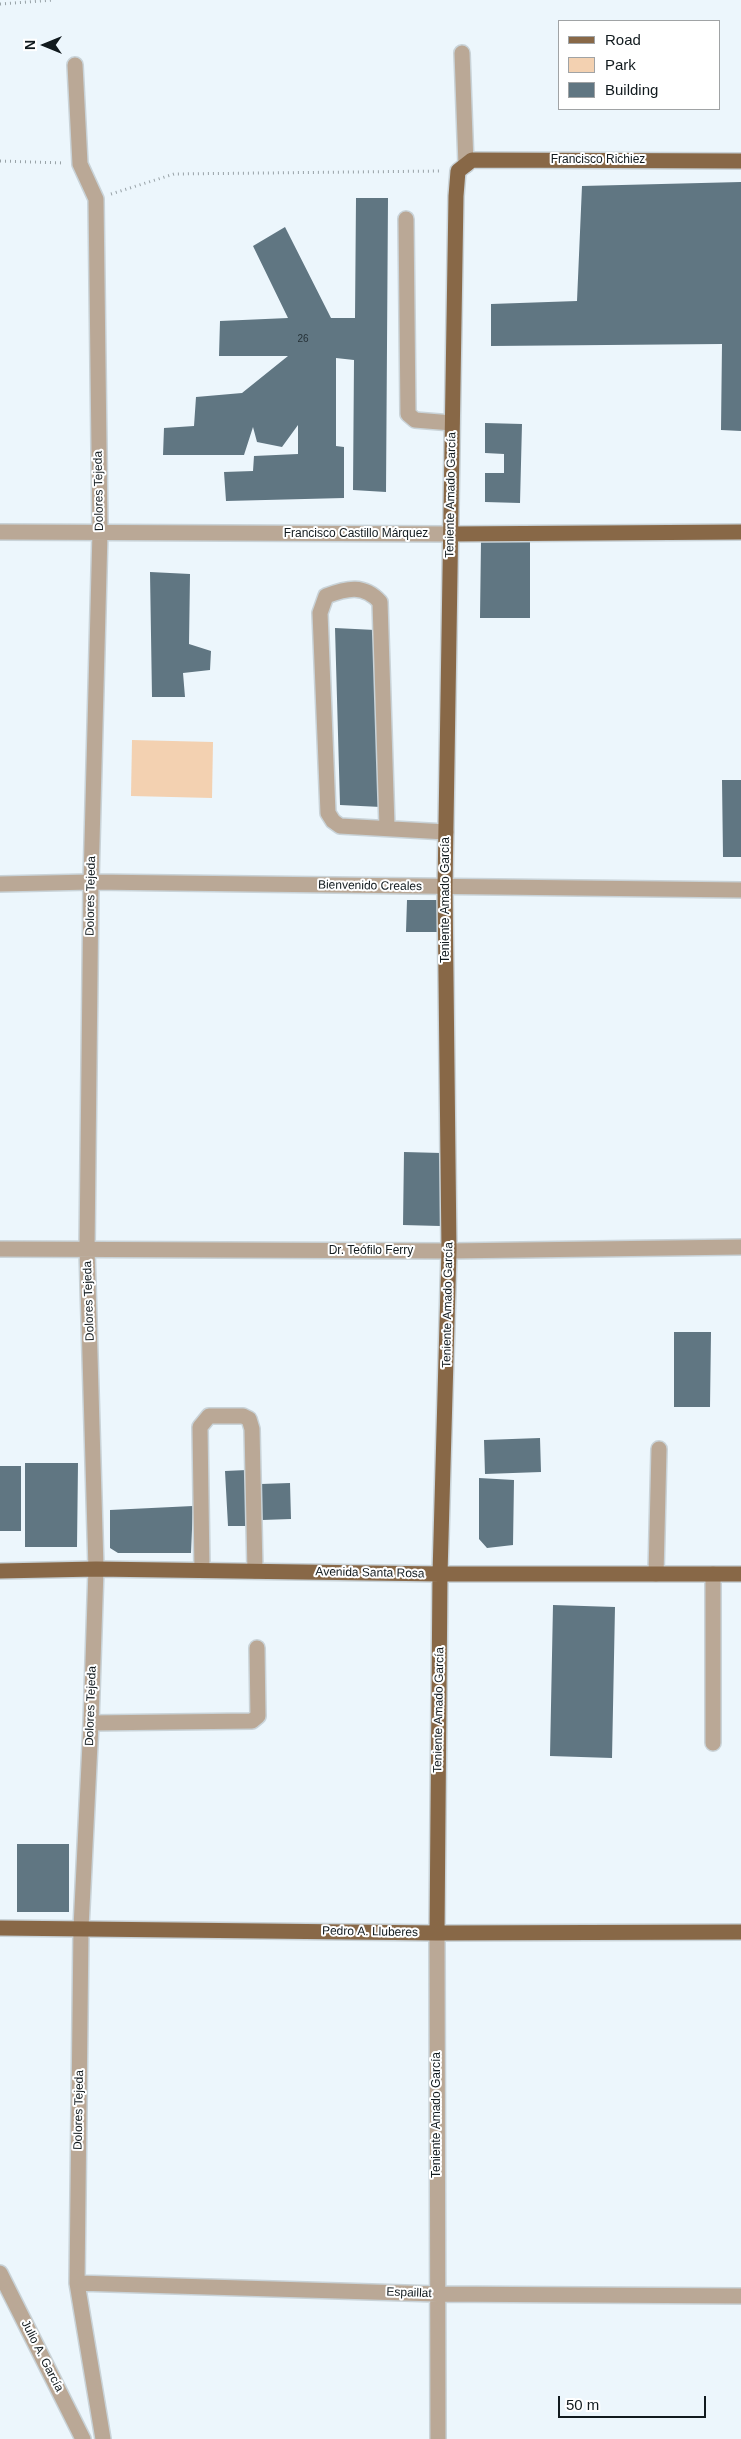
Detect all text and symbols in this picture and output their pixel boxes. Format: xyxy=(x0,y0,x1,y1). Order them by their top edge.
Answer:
north arrow xyxy=(20,20,70,70)
legend xyxy=(558,20,721,110)
text: Road xyxy=(605,31,641,48)
text: N xyxy=(22,40,38,50)
text: Park xyxy=(605,56,636,73)
text: Building xyxy=(605,81,658,98)
street label: Francisco Richiez xyxy=(551,153,645,167)
house number: 26 xyxy=(297,333,309,345)
street label: Teniente Amado García xyxy=(443,432,459,558)
street label: Dolores Tejeda xyxy=(91,451,107,531)
street label: Francisco Castillo Márquez xyxy=(284,527,428,541)
street label: Teniente Amado García xyxy=(439,837,453,963)
street label: Dolores Tejeda xyxy=(83,856,99,936)
street label: Bienvenido Creales xyxy=(318,878,422,894)
street label: Teniente Amado García xyxy=(440,1242,456,1368)
street label: Dr. Teófilo Ferry xyxy=(329,1244,413,1258)
street label: Dolores Tejeda xyxy=(80,1261,98,1341)
street label: Avenida Santa Rosa xyxy=(315,1565,425,1581)
street label: Teniente Amado García xyxy=(431,1647,447,1773)
street label: Dolores Tejeda xyxy=(82,1666,100,1746)
street label: Pedro A. Lluberes xyxy=(322,1924,418,1940)
street label: Teniente Amado García xyxy=(430,2052,444,2178)
street label: Dolores Tejeda xyxy=(71,2070,87,2150)
street label: Espaillat xyxy=(386,2285,432,2301)
street label: Julio A. García xyxy=(18,2318,66,2394)
scale bar xyxy=(561,2386,708,2418)
text: 50 m xyxy=(566,2396,599,2413)

